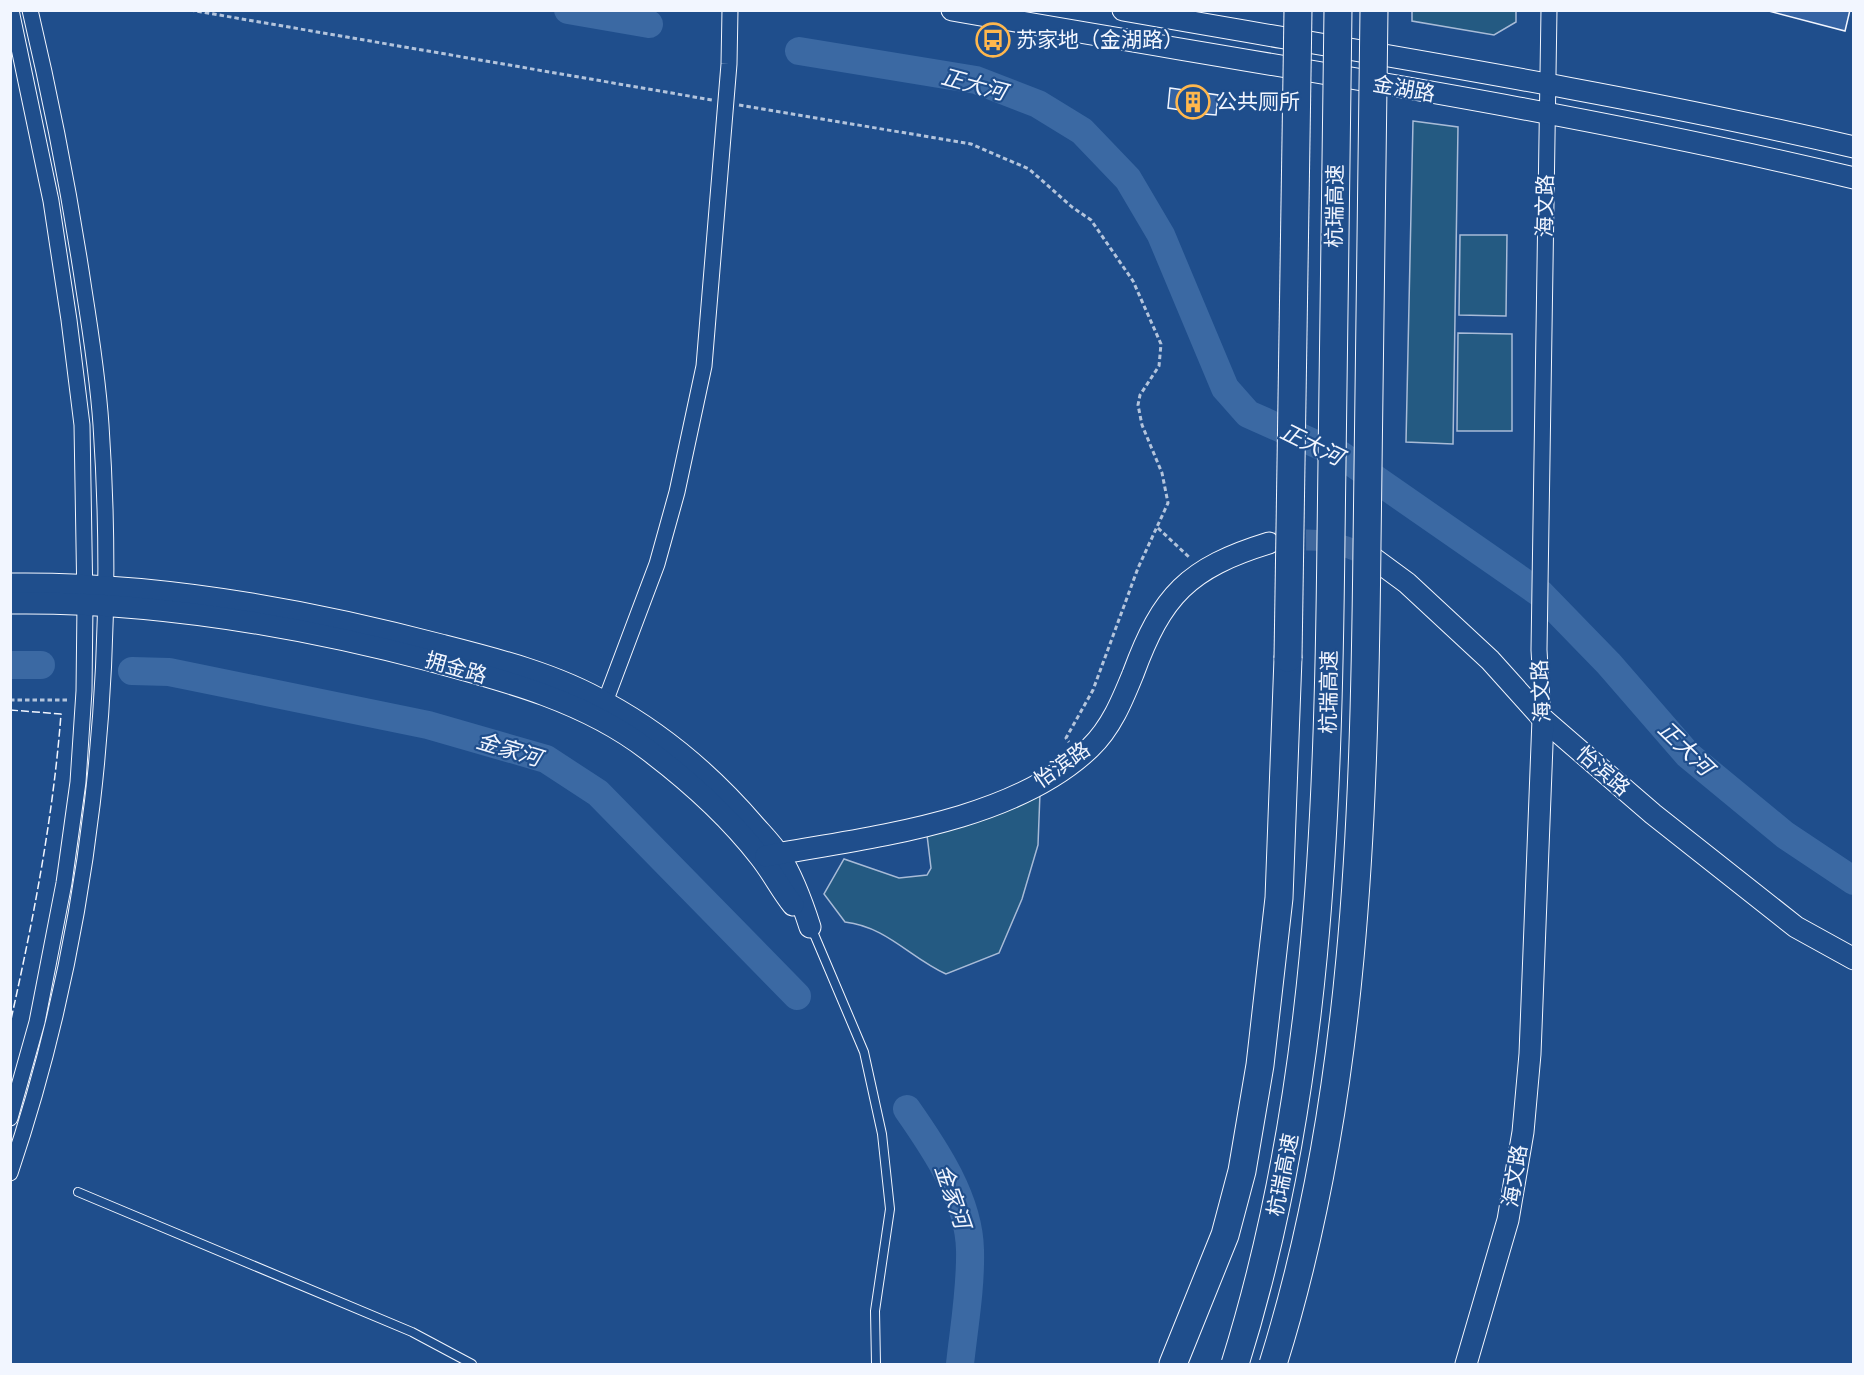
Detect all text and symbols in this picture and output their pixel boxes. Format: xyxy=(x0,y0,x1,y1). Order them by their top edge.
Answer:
bus stop icon: 苏家地（金湖路） xyxy=(975,22,1011,58)
place label: 苏家地（金湖路） xyxy=(1016,25,1184,55)
water label: 正大河 xyxy=(938,61,1014,110)
street label: 金湖路 xyxy=(1370,69,1438,109)
building icon: 公共厕所 xyxy=(1175,84,1211,120)
place label: 公共厕所 xyxy=(1216,87,1300,117)
street label: 杭瑞高速 xyxy=(1319,164,1351,248)
street label: 海文路 xyxy=(1529,174,1561,238)
water label: 正大河 xyxy=(1275,416,1352,475)
street label: 拥金路 xyxy=(422,645,490,691)
street label: 杭瑞高速 xyxy=(1313,650,1345,734)
street label: 海文路 xyxy=(1524,659,1558,723)
water label: 正大河 xyxy=(1650,714,1723,786)
water label: 金家河 xyxy=(472,725,549,776)
street label: 怡滨路 xyxy=(1028,735,1096,795)
street label: 怡滨路 xyxy=(1569,739,1637,803)
street label: 杭瑞高速 xyxy=(1260,1131,1306,1219)
street label: 海文路 xyxy=(1495,1143,1535,1209)
water label: 金家河 xyxy=(926,1160,979,1237)

